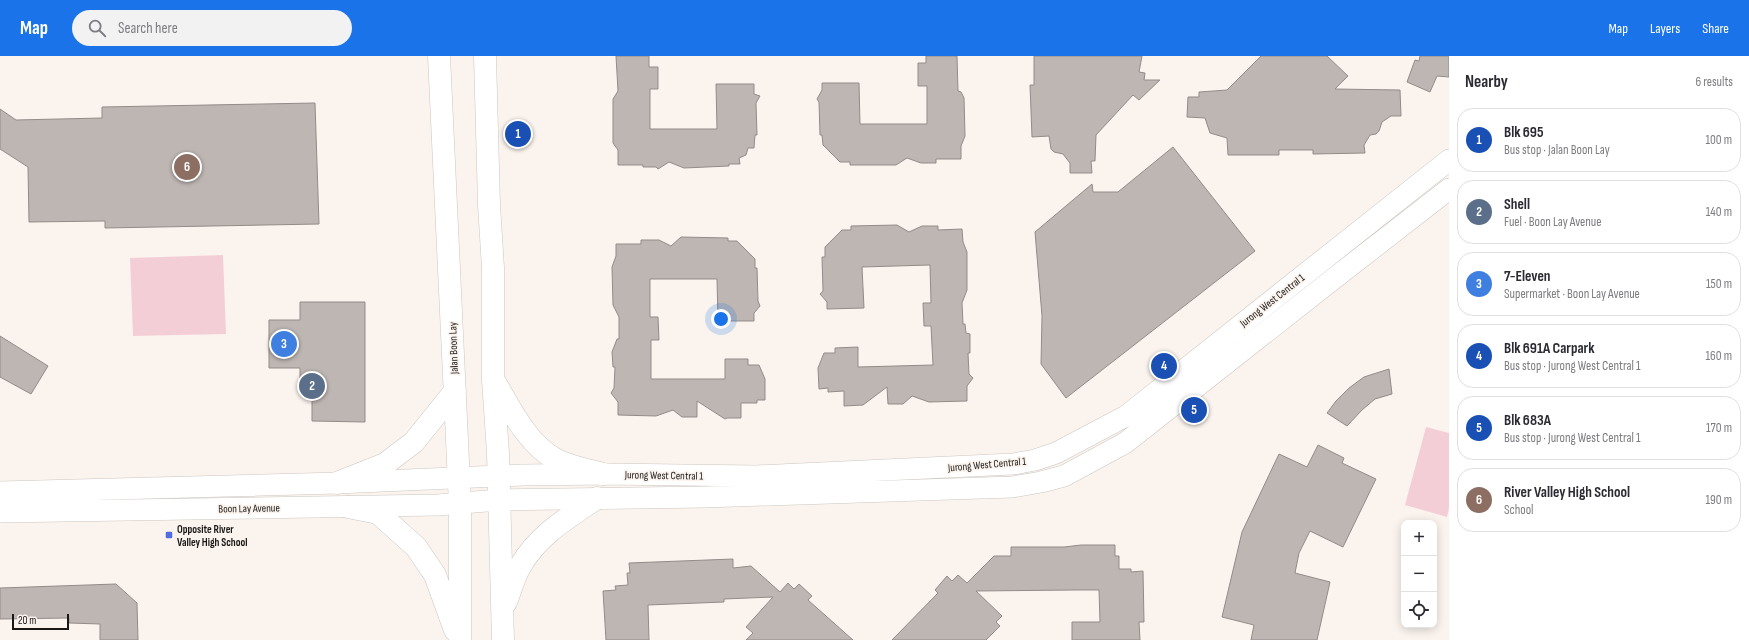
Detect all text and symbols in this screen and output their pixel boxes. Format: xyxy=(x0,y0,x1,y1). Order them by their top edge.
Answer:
search box xyxy=(72,10,352,46)
text: Map xyxy=(20,17,48,40)
icon: search xyxy=(86,17,108,39)
text: Search here xyxy=(118,19,178,38)
text: Map xyxy=(1608,20,1628,37)
text: Layers xyxy=(1650,20,1680,37)
text: Share xyxy=(1702,20,1729,37)
text: Nearby xyxy=(1465,72,1508,92)
text: 6 results xyxy=(1695,74,1733,90)
pin: 1 xyxy=(505,119,531,149)
text: Blk 695 xyxy=(1504,123,1544,142)
text: 1 xyxy=(1476,132,1482,148)
text: 100 m xyxy=(1705,132,1732,148)
text: Bus stop · Jalan Boon Lay xyxy=(1504,142,1610,158)
pin: 6 xyxy=(174,152,200,182)
text: Shell xyxy=(1504,195,1530,214)
text: 2 xyxy=(1476,204,1482,220)
text: 140 m xyxy=(1706,204,1732,220)
text: Fuel · Boon Lay Avenue xyxy=(1504,214,1602,230)
text: 7-Eleven xyxy=(1504,267,1551,286)
street label: Jurong West Central 1 xyxy=(1237,271,1307,330)
text: 3 xyxy=(1476,276,1482,292)
text: 150 m xyxy=(1706,276,1732,292)
text: Supermarket · Boon Lay Avenue xyxy=(1504,286,1640,302)
your location xyxy=(711,309,731,329)
street label: Jalan Boon Lay xyxy=(446,321,461,375)
pin: 3 xyxy=(271,329,297,359)
text: Blk 691A Carpark xyxy=(1504,339,1595,358)
text: 4 xyxy=(1476,348,1482,364)
text: 160 m xyxy=(1706,348,1732,364)
pin: 4 xyxy=(1151,351,1177,381)
text: Bus stop · Jurong West Central 1 xyxy=(1504,358,1641,374)
pin: 2 xyxy=(299,371,325,401)
pin: 5 xyxy=(1181,395,1207,425)
text: Blk 683A xyxy=(1504,411,1551,430)
text: 5 xyxy=(1476,420,1482,436)
text: 170 m xyxy=(1706,420,1732,436)
text: Bus stop · Jurong West Central 1 xyxy=(1504,430,1641,446)
street label: Jurong West Central 1 xyxy=(946,455,1027,474)
street label: Jurong West Central 1 xyxy=(624,468,703,483)
text: River Valley High School xyxy=(1504,483,1630,502)
text: 6 xyxy=(1476,492,1482,508)
text: 190 m xyxy=(1705,492,1732,508)
street label: Boon Lay Avenue xyxy=(218,501,280,516)
text: School xyxy=(1504,502,1534,518)
map controls xyxy=(1401,520,1437,628)
button: + xyxy=(1401,520,1437,556)
place label: Opposite River Valley High School xyxy=(177,523,248,549)
marker: Opposite River Valley High School xyxy=(164,530,174,540)
button: − xyxy=(1401,556,1437,592)
button: locate xyxy=(1401,592,1437,628)
scale bar xyxy=(12,612,69,631)
text: 20 m xyxy=(18,614,36,627)

